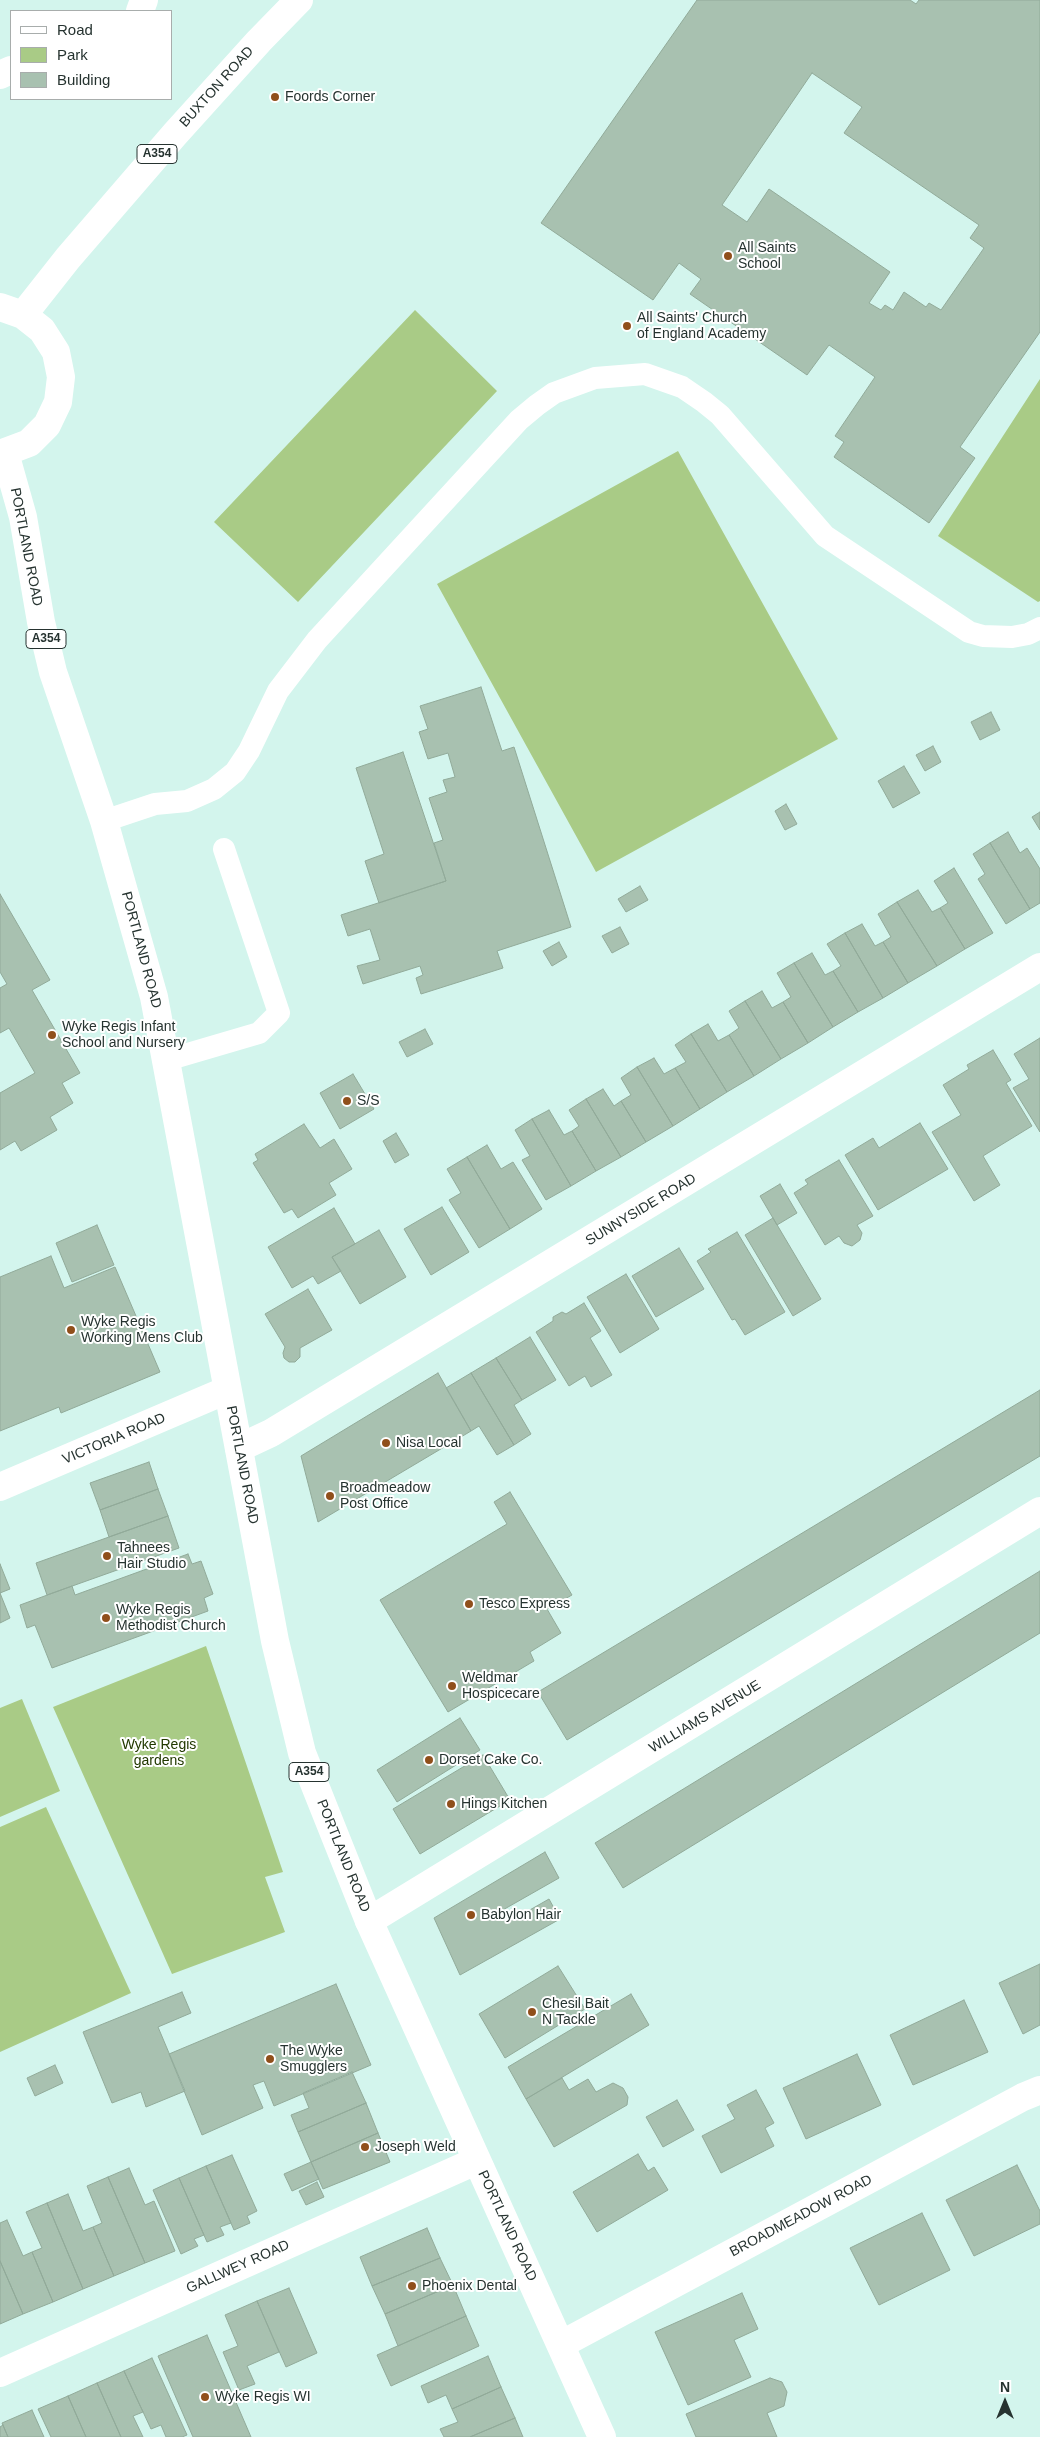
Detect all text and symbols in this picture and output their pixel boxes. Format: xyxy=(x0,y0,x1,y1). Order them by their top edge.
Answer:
legend xyxy=(10,10,172,100)
text: Road xyxy=(57,21,93,38)
street label: BUXTON ROAD xyxy=(176,43,258,131)
text: Park xyxy=(57,46,88,63)
text: Building xyxy=(57,71,110,88)
place label: Foords Corner xyxy=(285,89,375,105)
marker: Foords Corner xyxy=(269,91,281,103)
road number: A354 xyxy=(137,144,177,164)
place label: All Saints School xyxy=(738,240,796,272)
marker: All Saints School xyxy=(722,250,734,262)
place label: All Saints' Church of England Academy xyxy=(637,310,766,342)
marker: All Saints' Church of England Academy xyxy=(621,320,633,332)
street label: PORTLAND ROAD xyxy=(6,486,46,608)
road number: A354 xyxy=(26,630,66,648)
street label: PORTLAND ROAD xyxy=(117,890,165,1010)
place label: Wyke Regis Infant School and Nursery xyxy=(62,1019,185,1052)
marker: Wyke Regis Infant School and Nursery xyxy=(46,1029,58,1041)
place label: S/S xyxy=(357,1093,380,1109)
marker: S/S xyxy=(341,1095,353,1107)
street label: SUNNYSIDE ROAD xyxy=(583,1170,699,1250)
place label: Wyke Regis Working Mens Club xyxy=(81,1314,203,1346)
marker: Wyke Regis Working Mens Club xyxy=(65,1324,77,1336)
street label: PORTLAND ROAD xyxy=(222,1404,262,1526)
street label: VICTORIA ROAD xyxy=(60,1410,168,1468)
place label: Nisa Local xyxy=(396,1435,461,1451)
marker: Nisa Local xyxy=(380,1437,392,1449)
place label: Broadmeadow Post Office xyxy=(340,1480,430,1512)
marker: Broadmeadow Post Office xyxy=(324,1490,336,1502)
place label: Tahnees Hair Studio xyxy=(117,1540,186,1572)
marker: Tahnees Hair Studio xyxy=(101,1550,113,1562)
place label: Tesco Express xyxy=(479,1596,570,1612)
marker: Tesco Express xyxy=(463,1598,475,1610)
place label: Wyke Regis Methodist Church xyxy=(116,1602,226,1634)
marker: Wyke Regis Methodist Church xyxy=(100,1612,112,1624)
place label: Weldmar Hospicecare xyxy=(462,1670,540,1702)
street label: WILLIAMS AVENUE xyxy=(646,1677,764,1757)
marker: Weldmar Hospicecare xyxy=(446,1680,458,1692)
park label: Wyke Regis gardens xyxy=(122,1737,196,1770)
place label: Dorset Cake Co. xyxy=(439,1752,542,1768)
marker: Dorset Cake Co. xyxy=(423,1754,435,1766)
road number: A354 xyxy=(289,1762,329,1781)
place label: Hings Kitchen xyxy=(461,1796,547,1812)
street label: PORTLAND ROAD xyxy=(313,1797,373,1915)
marker: Hings Kitchen xyxy=(445,1798,457,1810)
place label: Babylon Hair xyxy=(481,1907,561,1923)
marker: Babylon Hair xyxy=(465,1909,477,1921)
place label: Chesil Bait N Tackle xyxy=(542,1996,609,2028)
marker: Chesil Bait N Tackle xyxy=(526,2006,538,2018)
place label: The Wyke Smugglers xyxy=(280,2043,347,2076)
marker: The Wyke Smugglers xyxy=(264,2053,276,2065)
place label: Joseph Weld xyxy=(375,2139,456,2155)
marker: Joseph Weld xyxy=(359,2141,371,2153)
street label: PORTLAND ROAD xyxy=(474,2168,540,2284)
street label: BROADMEADOW ROAD xyxy=(727,2171,875,2261)
street label: GALLWEY ROAD xyxy=(184,2237,292,2297)
place label: Phoenix Dental xyxy=(422,2278,517,2294)
marker: Phoenix Dental xyxy=(406,2280,418,2292)
north arrow xyxy=(980,2377,1030,2427)
text: N xyxy=(1000,2379,1010,2395)
place label: Wyke Regis WI xyxy=(215,2389,311,2405)
marker: Wyke Regis WI xyxy=(199,2391,211,2403)

